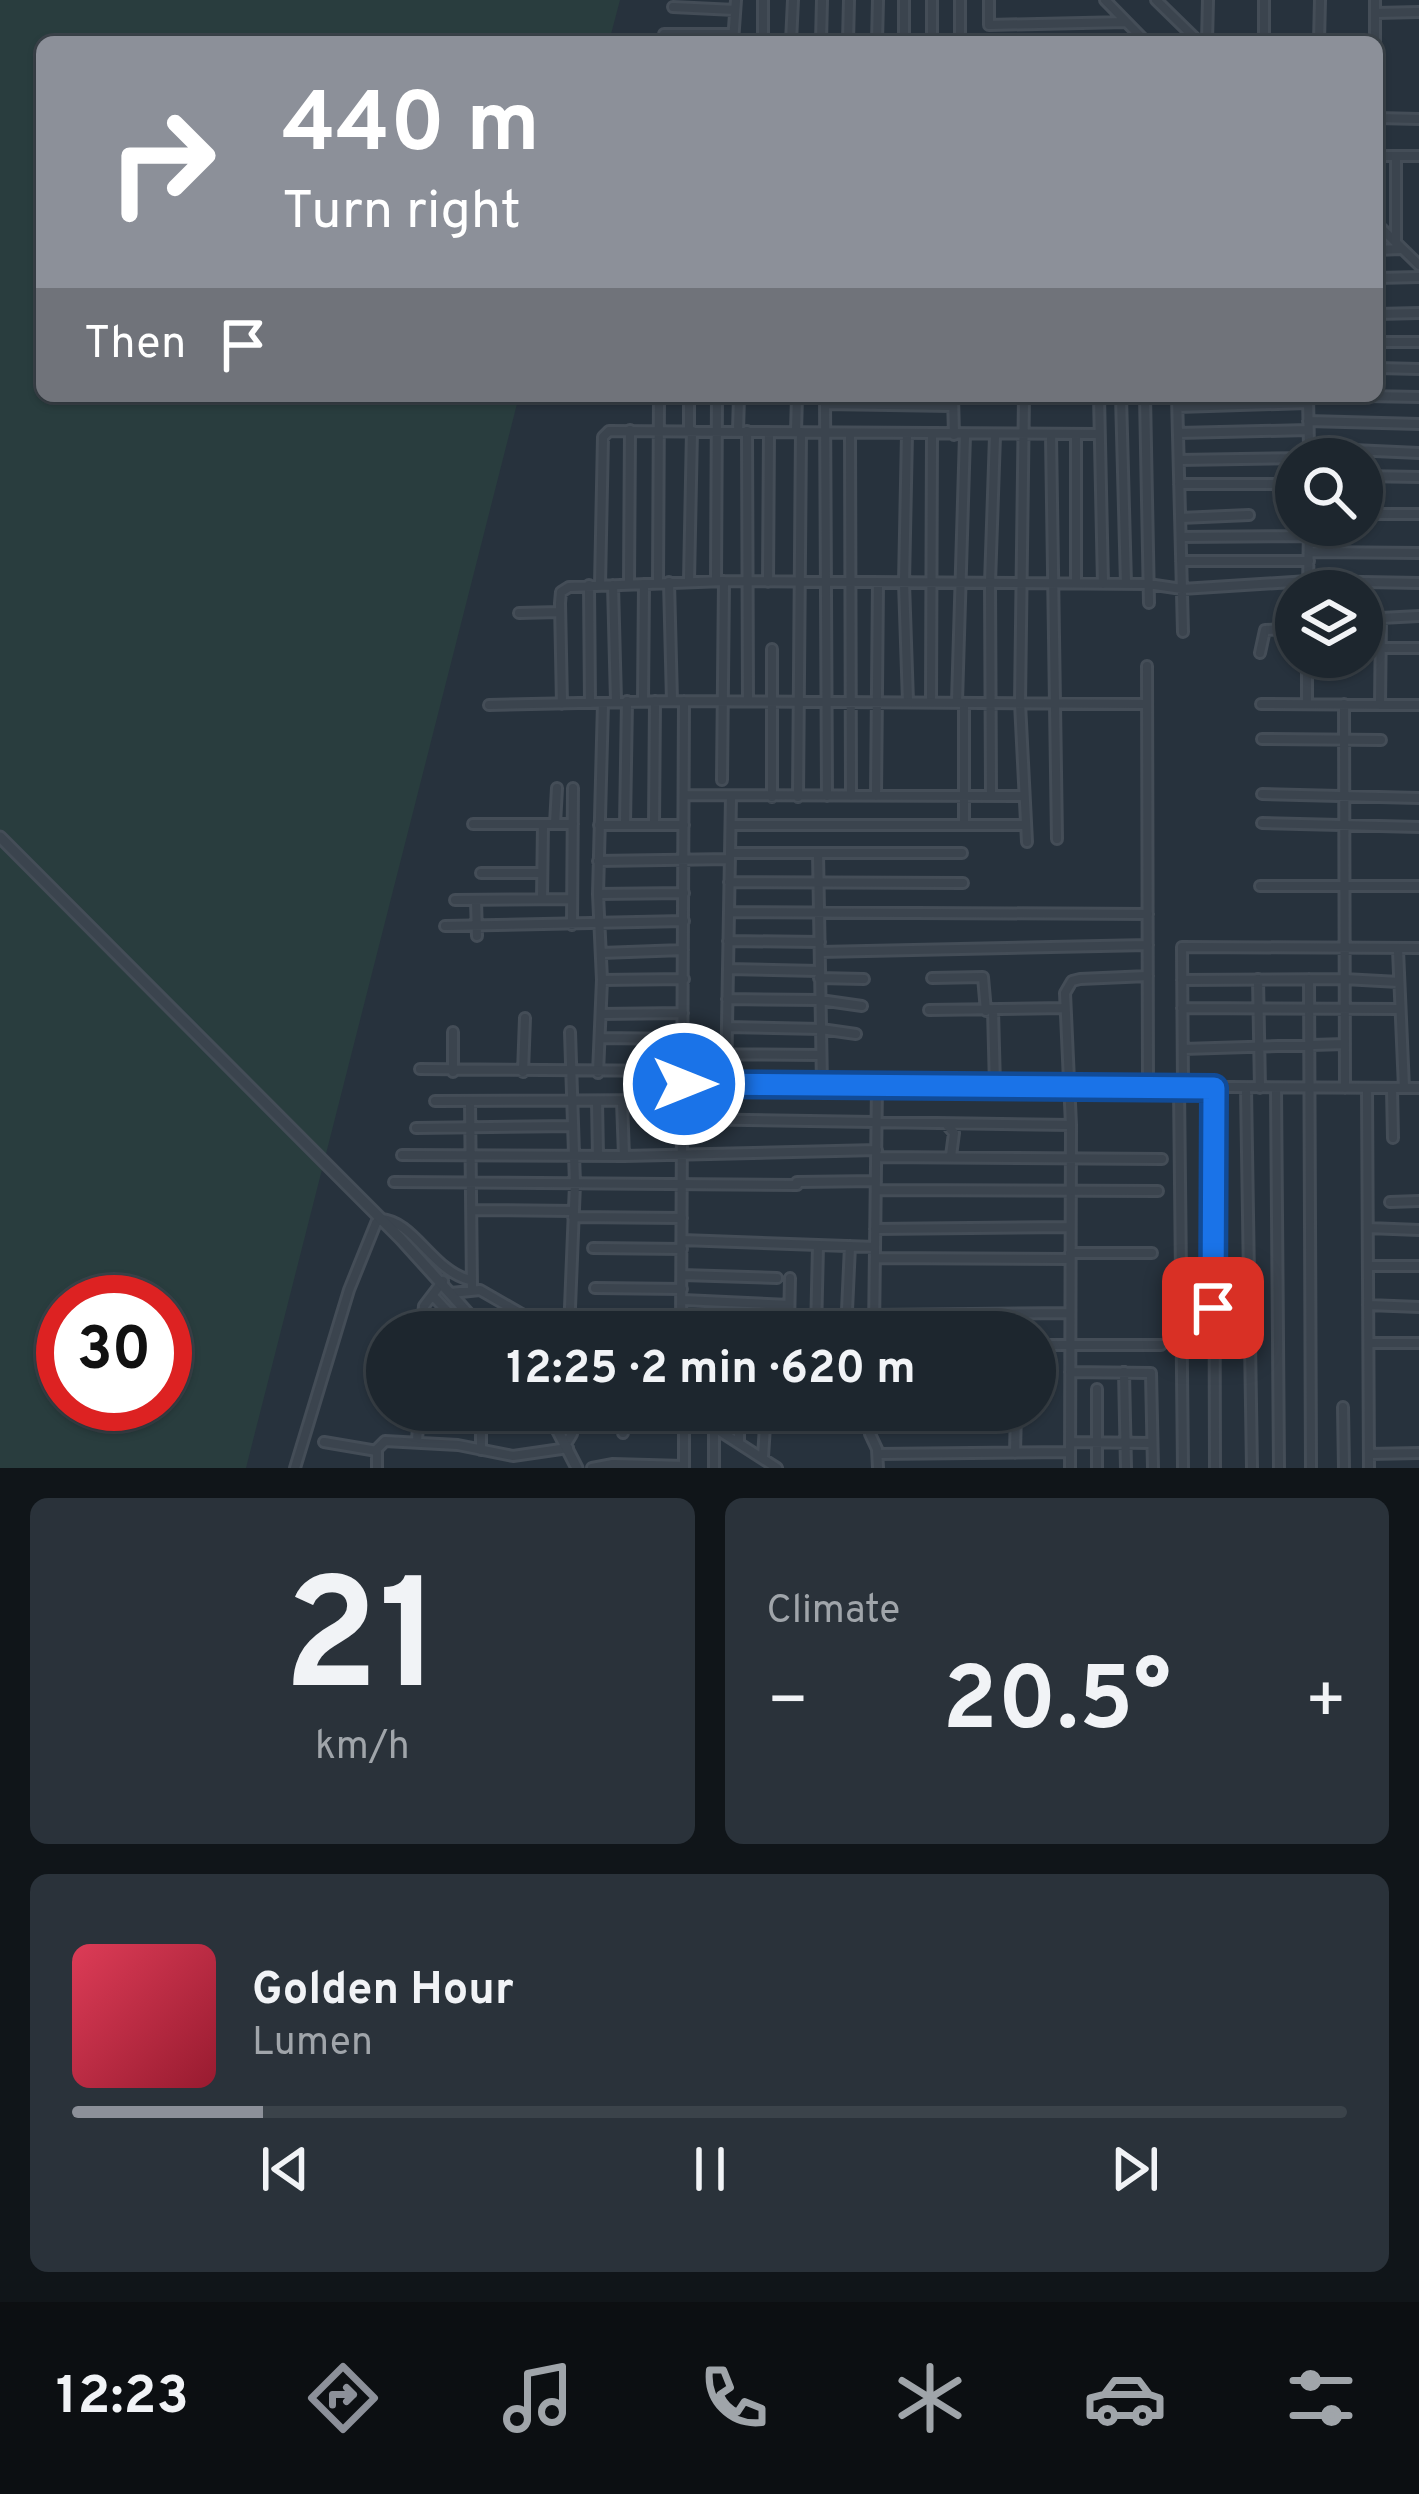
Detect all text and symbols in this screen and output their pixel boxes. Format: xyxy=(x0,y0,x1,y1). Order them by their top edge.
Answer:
text: 440 m xyxy=(282,75,540,181)
icon: right xyxy=(84,84,240,240)
text: Turn right xyxy=(282,179,521,248)
icon: arrive xyxy=(210,312,276,378)
text: Then xyxy=(84,317,186,374)
map controls xyxy=(1275,438,1383,678)
button: search xyxy=(1275,438,1383,546)
button: layers xyxy=(1275,570,1383,678)
position arrow xyxy=(621,1021,747,1147)
pin xyxy=(1162,1257,1264,1359)
speed limit sign: 30 xyxy=(36,1275,192,1431)
icon: arrive xyxy=(1180,1275,1246,1341)
text: 12:25 · 2 min · 620 m xyxy=(506,1342,916,1399)
text: 21 xyxy=(283,1547,441,1745)
text: Climate xyxy=(767,1588,900,1637)
text: 20.5° xyxy=(942,1648,1171,1761)
text: − xyxy=(767,1663,809,1746)
text: + xyxy=(1304,1663,1347,1746)
text: km/h xyxy=(315,1724,410,1773)
text: Golden Hour xyxy=(252,1963,514,2020)
text: Lumen xyxy=(252,2020,373,2069)
icon: previous xyxy=(252,2136,318,2202)
icon: pause xyxy=(677,2136,743,2202)
icon: next xyxy=(1102,2136,1168,2202)
icon: directions xyxy=(301,2356,385,2440)
icon: music xyxy=(496,2356,580,2440)
icon: phone xyxy=(692,2356,776,2440)
icon: climate xyxy=(888,2356,972,2440)
icon: car xyxy=(1083,2356,1167,2440)
icon: filters xyxy=(1279,2356,1363,2440)
text: 12:23 xyxy=(56,2364,189,2433)

